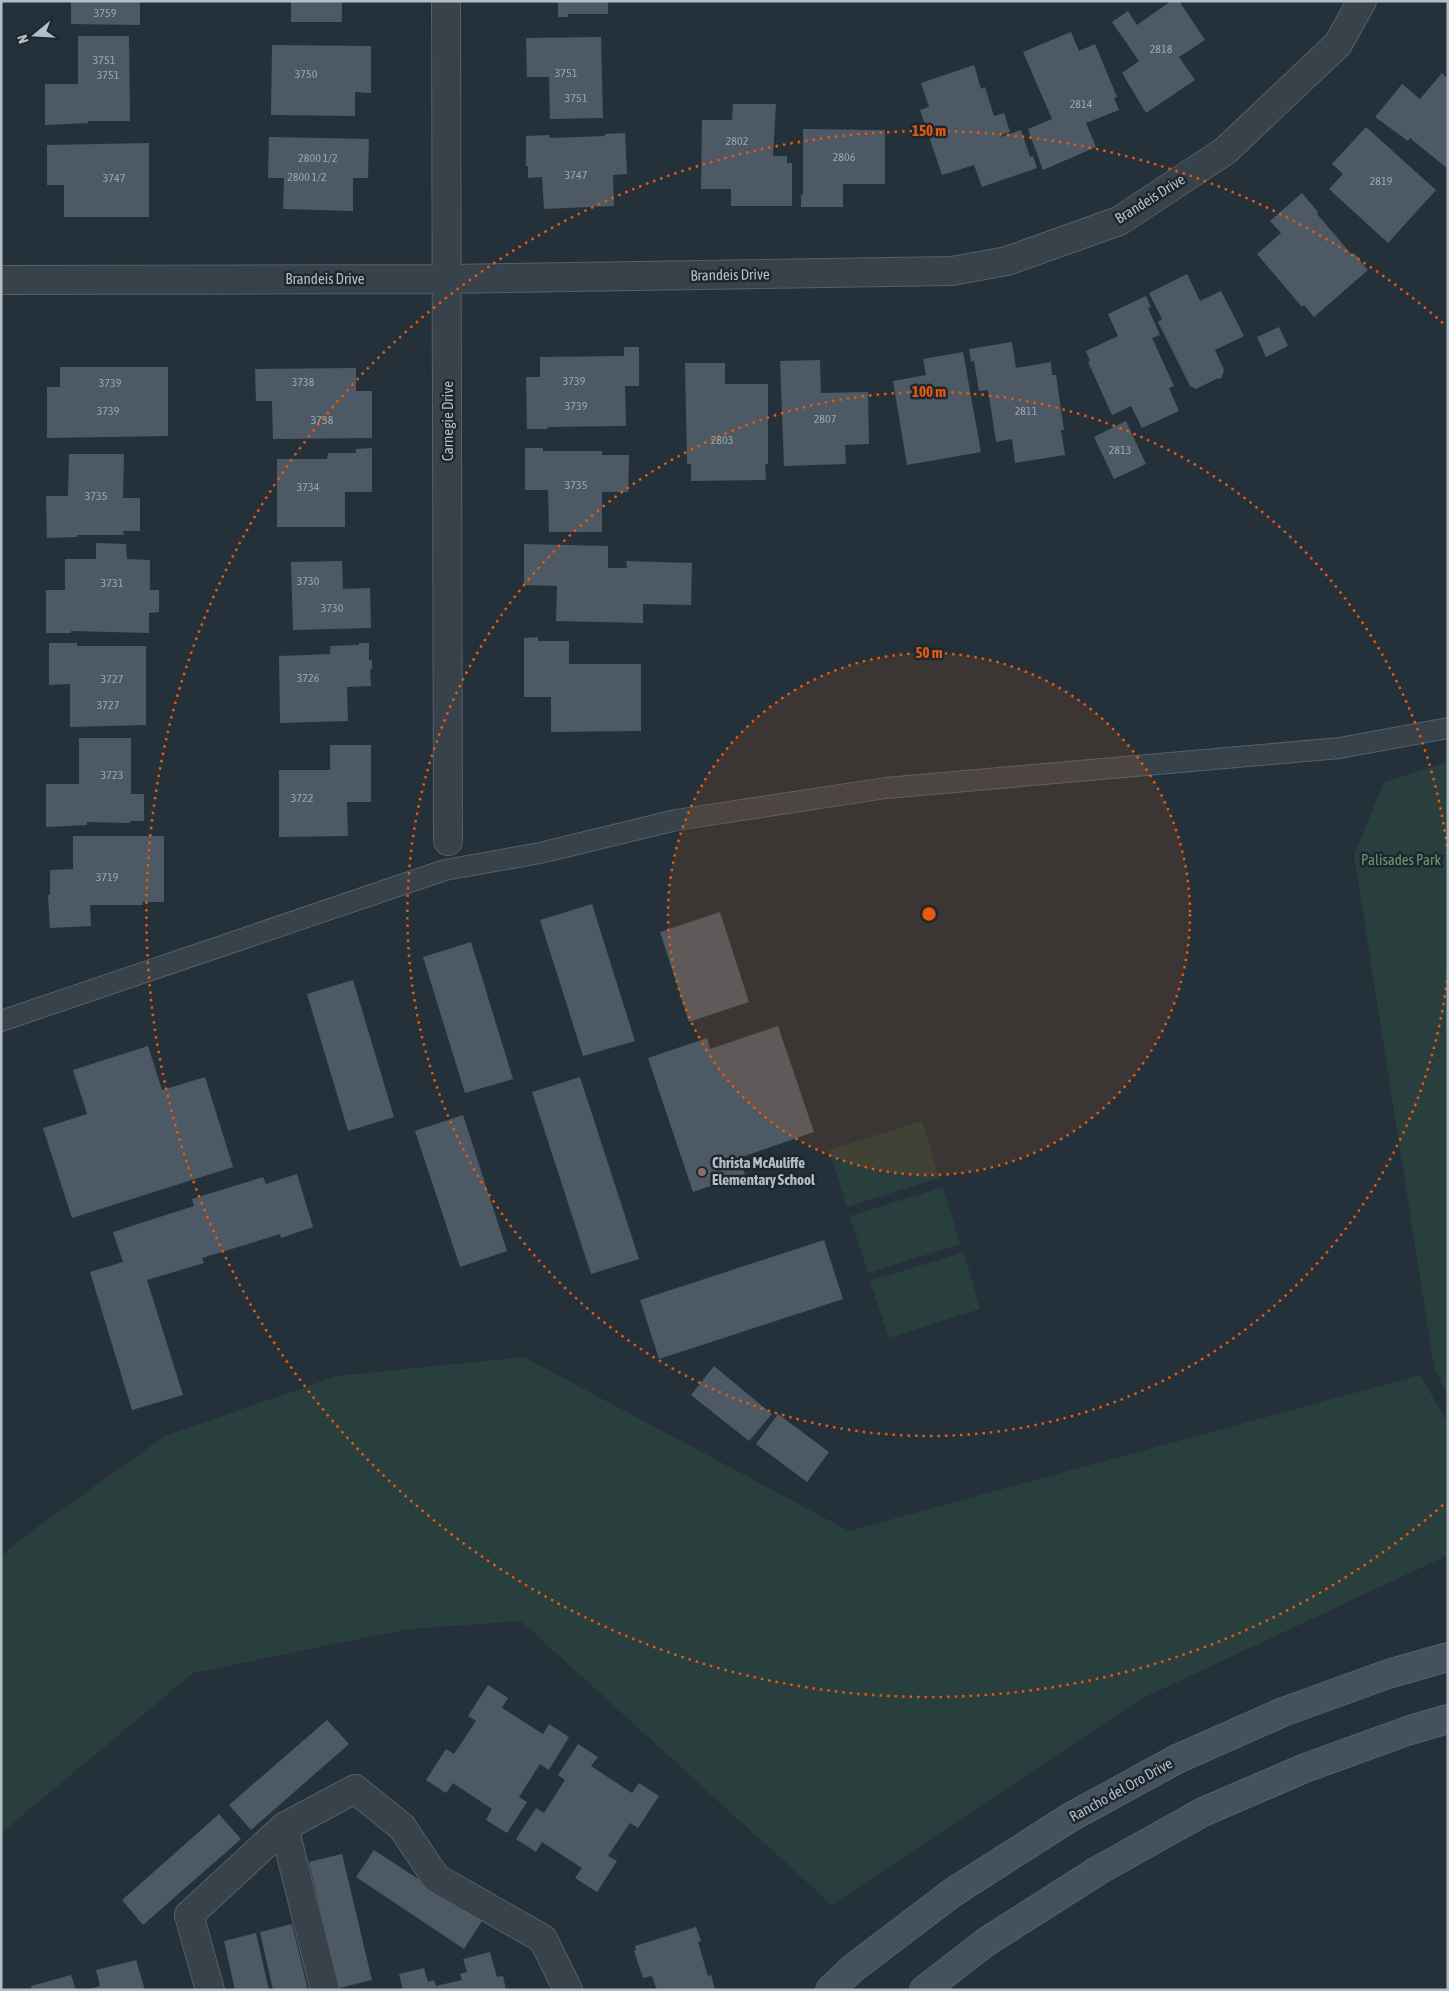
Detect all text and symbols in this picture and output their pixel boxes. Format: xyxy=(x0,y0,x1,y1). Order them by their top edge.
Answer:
house number: 3759 xyxy=(94,6,117,20)
north arrow xyxy=(10,10,60,60)
text: N xyxy=(14,33,32,45)
house number: 2818 xyxy=(1150,42,1173,56)
house number: 3751 xyxy=(93,53,116,67)
house number: 3751 xyxy=(555,66,578,80)
house number: 3750 xyxy=(295,67,318,81)
house number: 3751 xyxy=(97,68,120,82)
house number: 3751 xyxy=(565,91,588,105)
house number: 2814 xyxy=(1070,97,1093,111)
text: 150 m xyxy=(912,122,946,139)
house number: 2802 xyxy=(726,134,748,148)
house number: 2806 xyxy=(833,150,856,164)
house number: 2800 1/2 xyxy=(298,151,338,165)
house number: 3747 xyxy=(565,168,588,182)
house number: 2800 1/2 xyxy=(287,170,327,184)
street label: Brandeis Drive xyxy=(1112,170,1188,227)
house number: 3747 xyxy=(103,171,126,185)
house number: 2819 xyxy=(1370,174,1393,188)
street label: Brandeis Drive xyxy=(690,265,770,284)
street label: Brandeis Drive xyxy=(285,270,365,287)
house number: 3739 xyxy=(563,374,586,388)
house number: 3738 xyxy=(292,375,315,389)
house number: 3739 xyxy=(99,376,122,390)
street label: Carnegie Drive xyxy=(439,381,456,461)
text: 100 m xyxy=(912,383,946,400)
house number: 3739 xyxy=(565,399,588,413)
house number: 3739 xyxy=(97,404,120,418)
house number: 2811 xyxy=(1015,404,1038,418)
house number: 2807 xyxy=(814,412,837,426)
house number: 3738 xyxy=(311,413,334,427)
house number: 2803 xyxy=(711,433,733,447)
house number: 2813 xyxy=(1109,443,1131,457)
house number: 3735 xyxy=(565,478,587,492)
house number: 3734 xyxy=(297,480,320,494)
house number: 3735 xyxy=(85,489,107,503)
house number: 3730 xyxy=(297,574,320,588)
house number: 3731 xyxy=(101,576,124,590)
house number: 3730 xyxy=(321,601,344,615)
text: 50 m xyxy=(916,644,943,661)
house number: 3726 xyxy=(297,671,320,685)
house number: 3727 xyxy=(101,672,124,686)
house number: 3727 xyxy=(97,698,120,712)
house number: 3723 xyxy=(101,768,123,782)
house number: 3722 xyxy=(291,791,313,805)
park label: Palisades Park xyxy=(1361,851,1441,868)
house number: 3719 xyxy=(96,870,119,884)
centre of rings xyxy=(920,905,938,923)
place label: Christa McAuliffe Elementary School xyxy=(712,1154,816,1188)
marker: Christa McAuliffe Elementary School xyxy=(696,1166,708,1178)
street label: Rancho del Oro Drive xyxy=(1066,1754,1175,1825)

